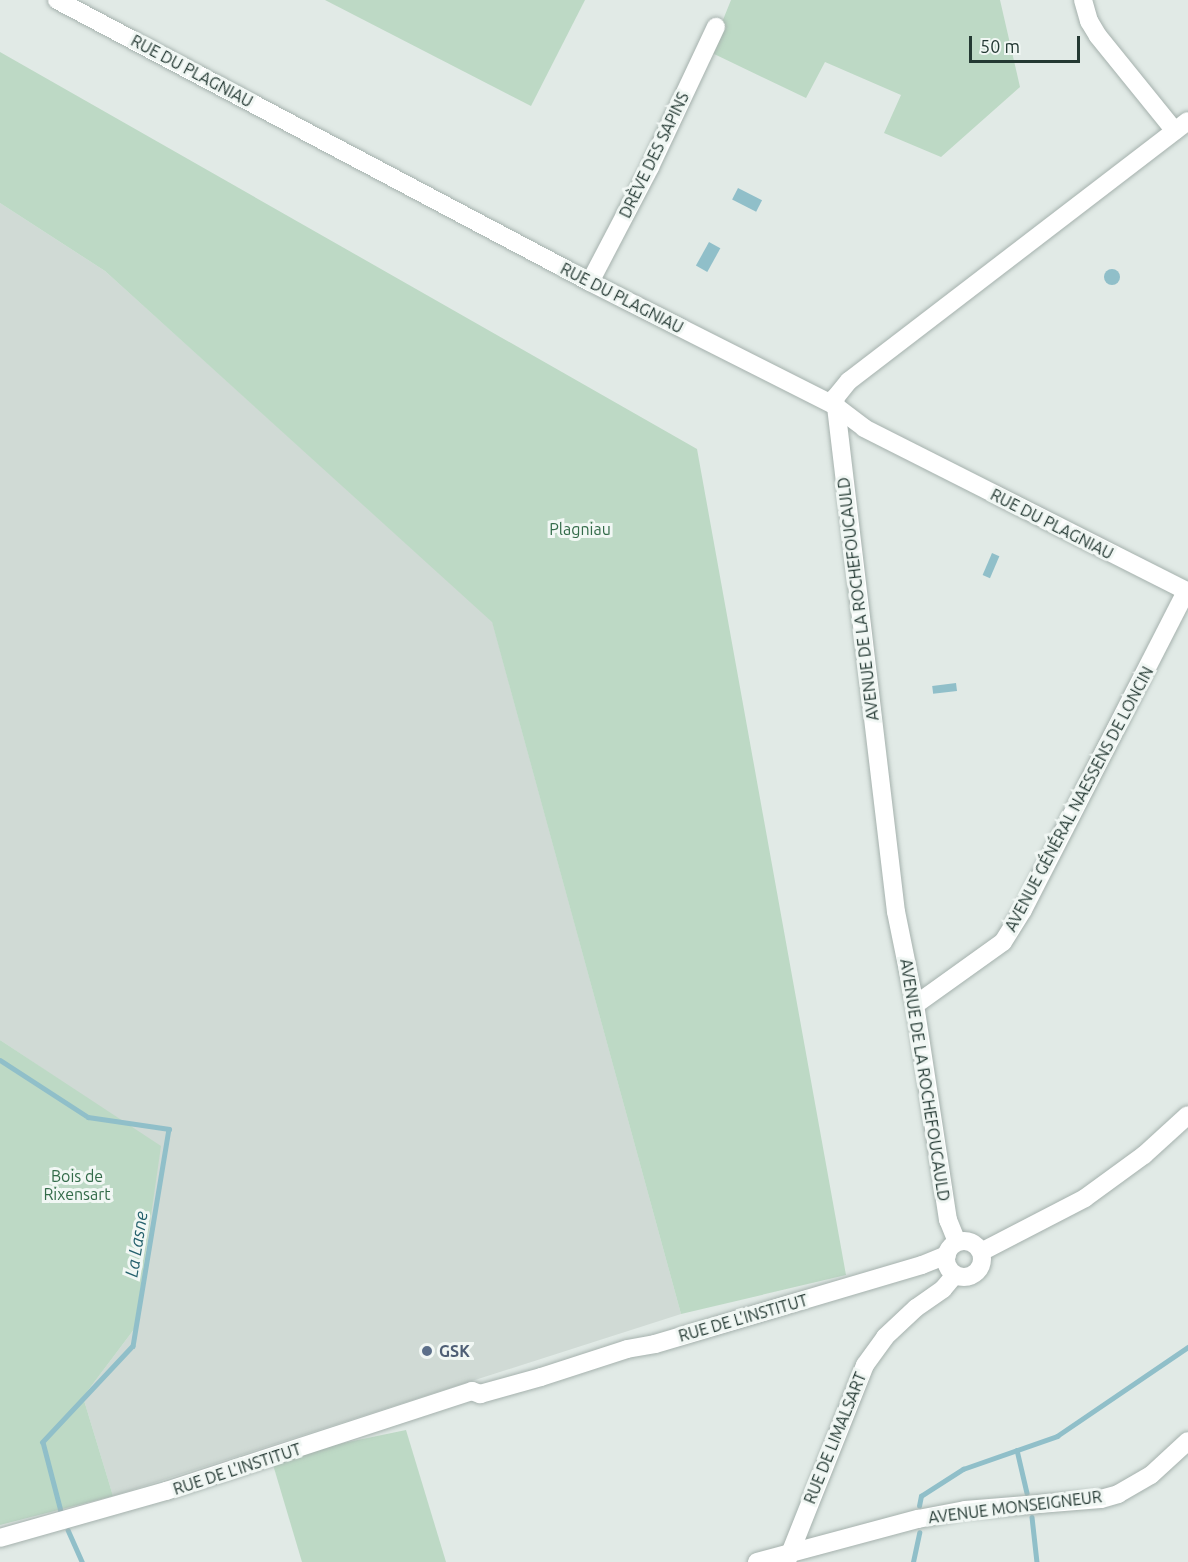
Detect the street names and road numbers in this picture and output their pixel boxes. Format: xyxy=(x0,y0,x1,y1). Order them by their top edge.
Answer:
street label: RUE DU PLAGNIAU xyxy=(128,31,256,111)
street label: DRÈVE DES SAPINS xyxy=(615,89,693,221)
street label: RUE DU PLAGNIAU xyxy=(557,259,687,337)
street label: AVENUE DE LA ROCHEFOUCAULD xyxy=(834,476,882,722)
street label: RUE DU PLAGNIAU xyxy=(987,485,1117,563)
street label: AVENUE GÉNÉRAL NAESSENS DE LONCIN xyxy=(1001,663,1157,935)
street label: AVENUE DE LA ROCHEFOUCAULD xyxy=(896,957,954,1203)
street label: RUE DE L'INSTITUT xyxy=(676,1290,810,1346)
street label: RUE DE LIMALSART xyxy=(800,1369,870,1507)
street label: RUE DE L'INSTITUT xyxy=(171,1439,303,1499)
street label: AVENUE MONSEIGNEUR xyxy=(927,1487,1103,1527)

